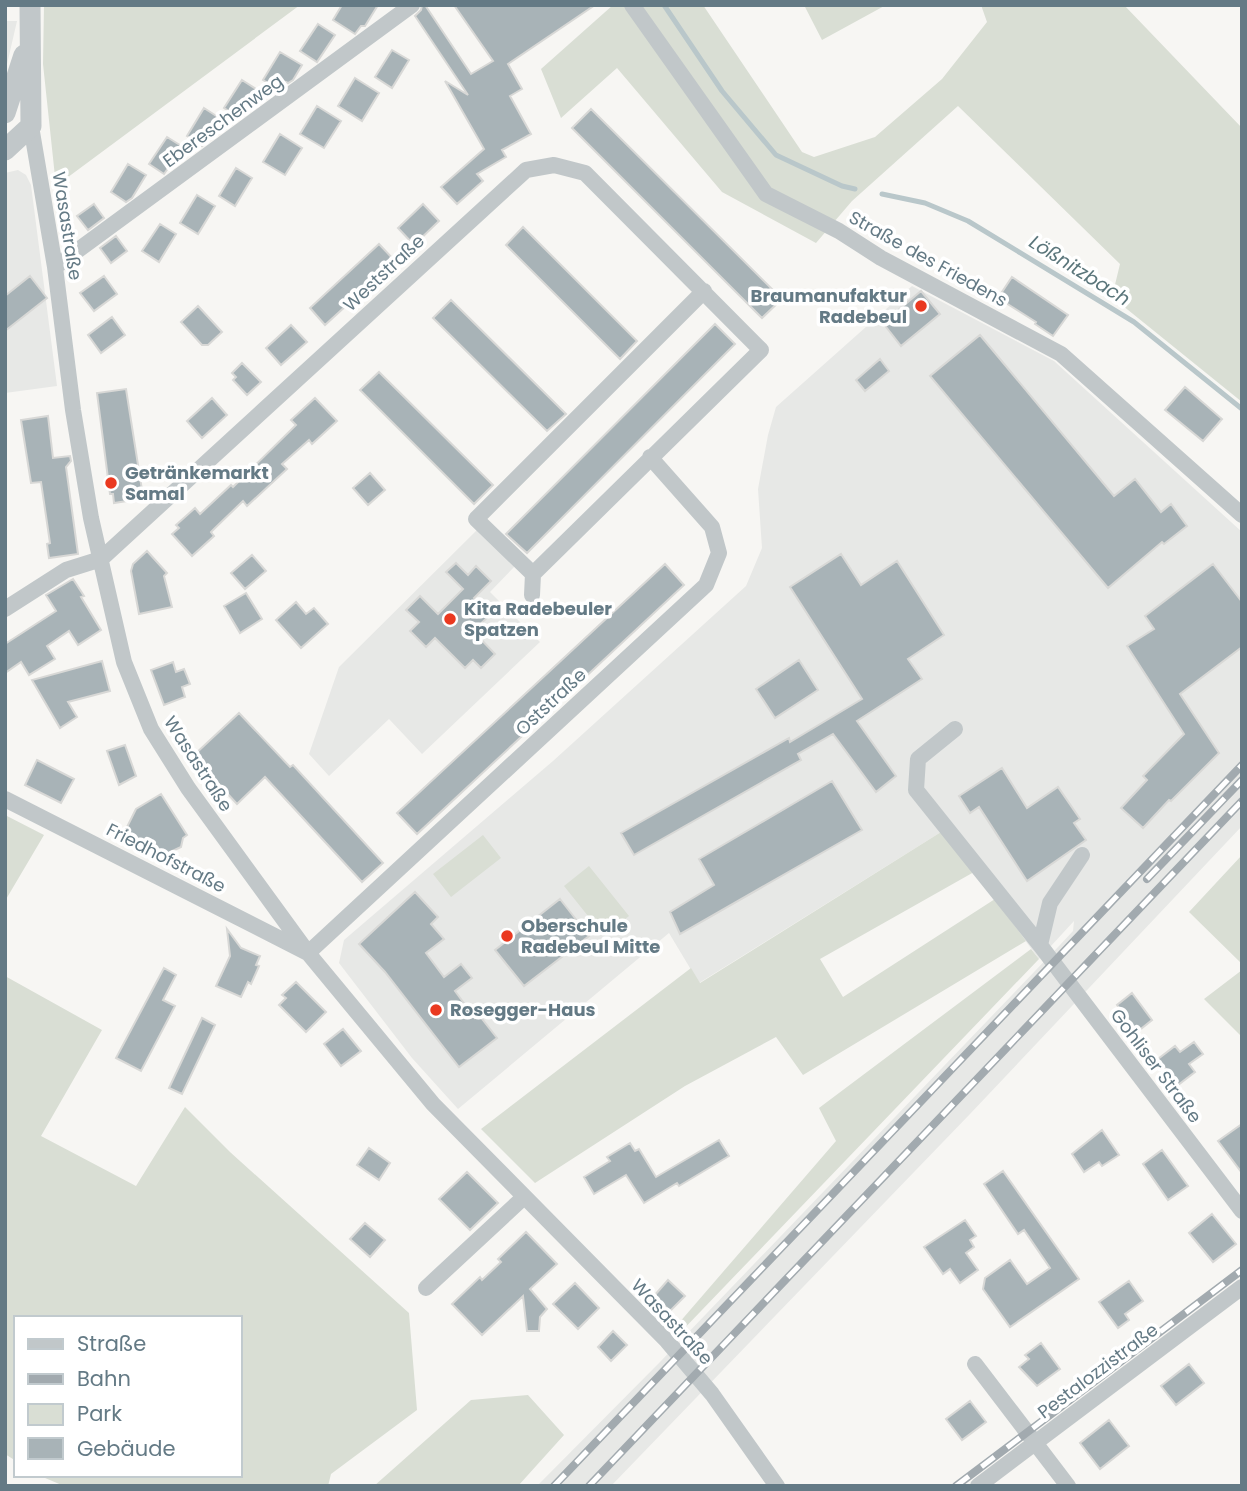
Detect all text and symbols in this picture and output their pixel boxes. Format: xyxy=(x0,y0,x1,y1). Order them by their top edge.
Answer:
street label: Ebereschenweg xyxy=(157,68,288,173)
street label: Wasastraße xyxy=(47,170,88,282)
street label: Straße des Friedens xyxy=(845,205,1012,312)
street label: Weststraße xyxy=(337,228,430,317)
water label: Lößnitzbach xyxy=(1024,229,1136,312)
place label: Braumanufaktur Radebeul xyxy=(751,283,907,329)
marker: Braumanufaktur Radebeul xyxy=(913,298,929,314)
place label: Getränkemarkt Samal xyxy=(125,460,269,506)
marker: Getränkemarkt Samal xyxy=(103,475,119,491)
place label: Kita Radebeuler Spatzen xyxy=(464,596,612,642)
marker: Kita Radebeuler Spatzen xyxy=(442,611,458,627)
street label: Oststraße xyxy=(510,662,591,741)
street label: Wasastraße xyxy=(158,711,239,816)
street label: Friedhofstraße xyxy=(102,817,230,898)
place label: Oberschule Radebeul Mitte xyxy=(521,913,660,959)
marker: Oberschule Radebeul Mitte xyxy=(499,928,515,944)
place label: Rosegger-Haus xyxy=(450,997,596,1022)
marker: Rosegger-Haus xyxy=(428,1002,444,1018)
street label: Gohliser Straße xyxy=(1105,1003,1208,1128)
street label: Wasastraße xyxy=(626,1273,719,1370)
legend xyxy=(14,1316,242,1477)
street label: Pestalozzistraße xyxy=(1032,1317,1163,1424)
text: Straße xyxy=(77,1329,146,1358)
text: Bahn xyxy=(77,1364,131,1393)
text: Park xyxy=(77,1399,122,1428)
text: Gebäude xyxy=(77,1434,175,1463)

